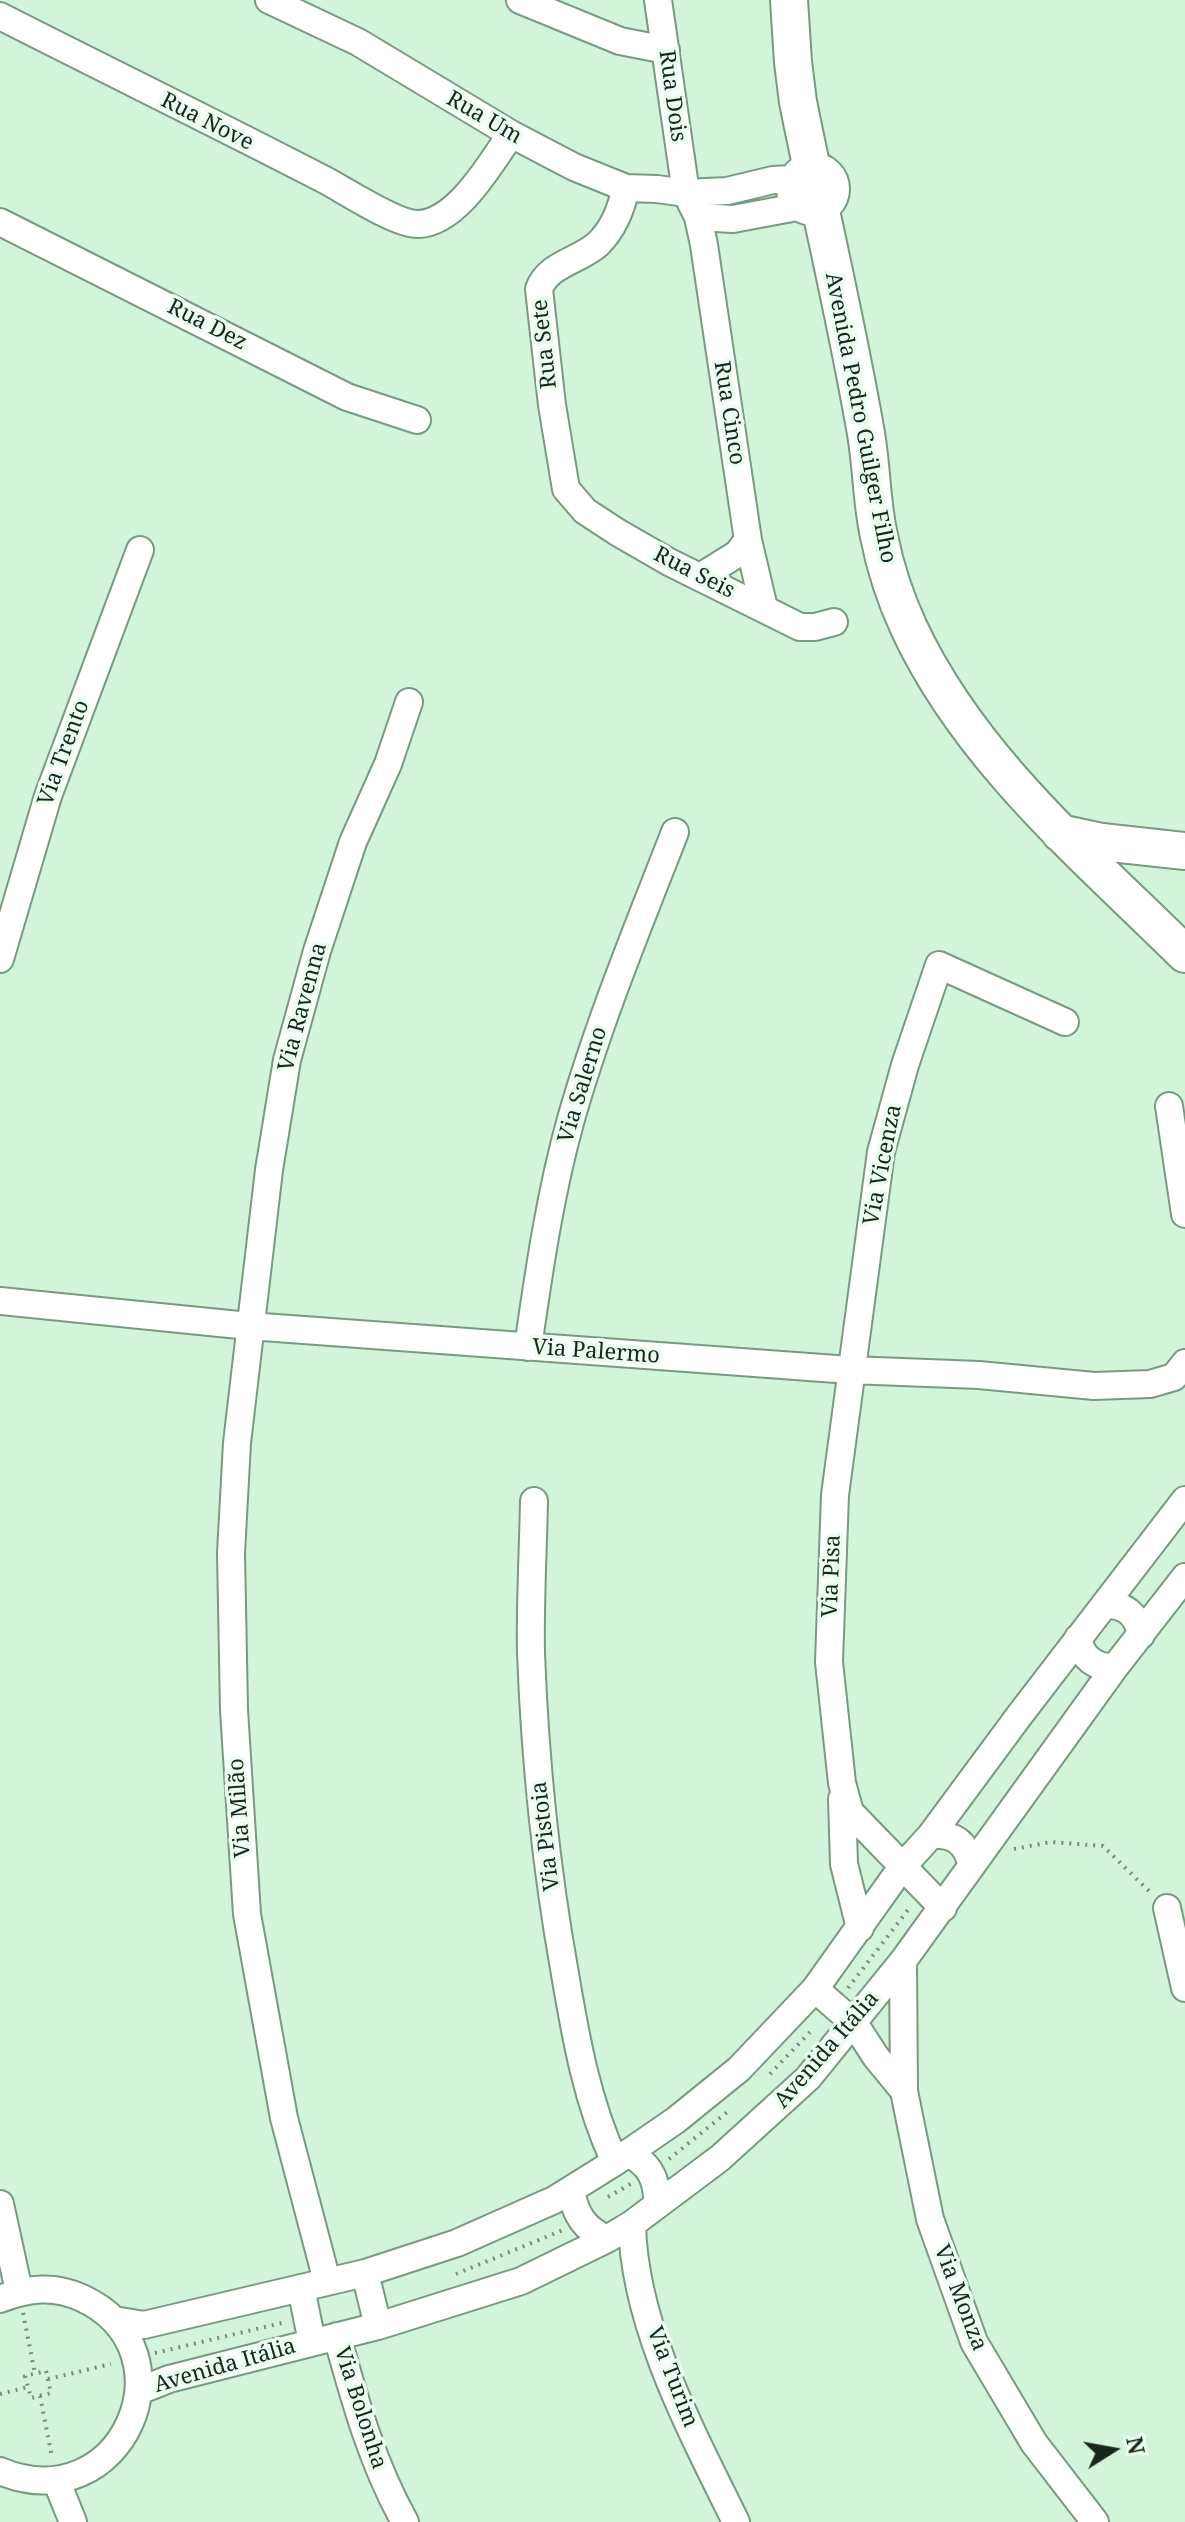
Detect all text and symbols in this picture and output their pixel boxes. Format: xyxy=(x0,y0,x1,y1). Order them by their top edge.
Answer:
street label: Rua Dois xyxy=(653,49,691,143)
street label: Rua Um xyxy=(441,86,527,150)
street label: Rua Nove xyxy=(156,87,258,157)
street label: Avenida Pedro Guilger Filho xyxy=(819,270,901,566)
street label: Rua Dez xyxy=(163,294,251,356)
street label: Rua Sete xyxy=(527,298,563,390)
street label: Rua Cinco xyxy=(708,359,750,467)
street label: Rua Seis xyxy=(649,541,739,605)
street label: Via Trento xyxy=(33,697,95,809)
street label: Via Ravenna xyxy=(273,940,333,1074)
street label: Via Salerno xyxy=(553,1024,613,1146)
street label: Via Vicenza xyxy=(858,1102,908,1228)
street label: Via Palermo xyxy=(531,1334,661,1370)
street label: Via Pisa xyxy=(817,1534,847,1618)
street label: Via Milão xyxy=(223,1757,257,1859)
street label: Via Pistoia xyxy=(526,1780,566,1892)
street label: Avenida Itália xyxy=(769,1986,885,2114)
street label: Via Monza xyxy=(928,2241,992,2355)
street label: Via Turim xyxy=(641,2323,703,2431)
street label: Avenida Itália xyxy=(151,2333,299,2399)
street label: Via Bolonha xyxy=(328,2343,392,2473)
north arrow xyxy=(1073,2410,1153,2490)
text: N xyxy=(1120,2434,1153,2457)

